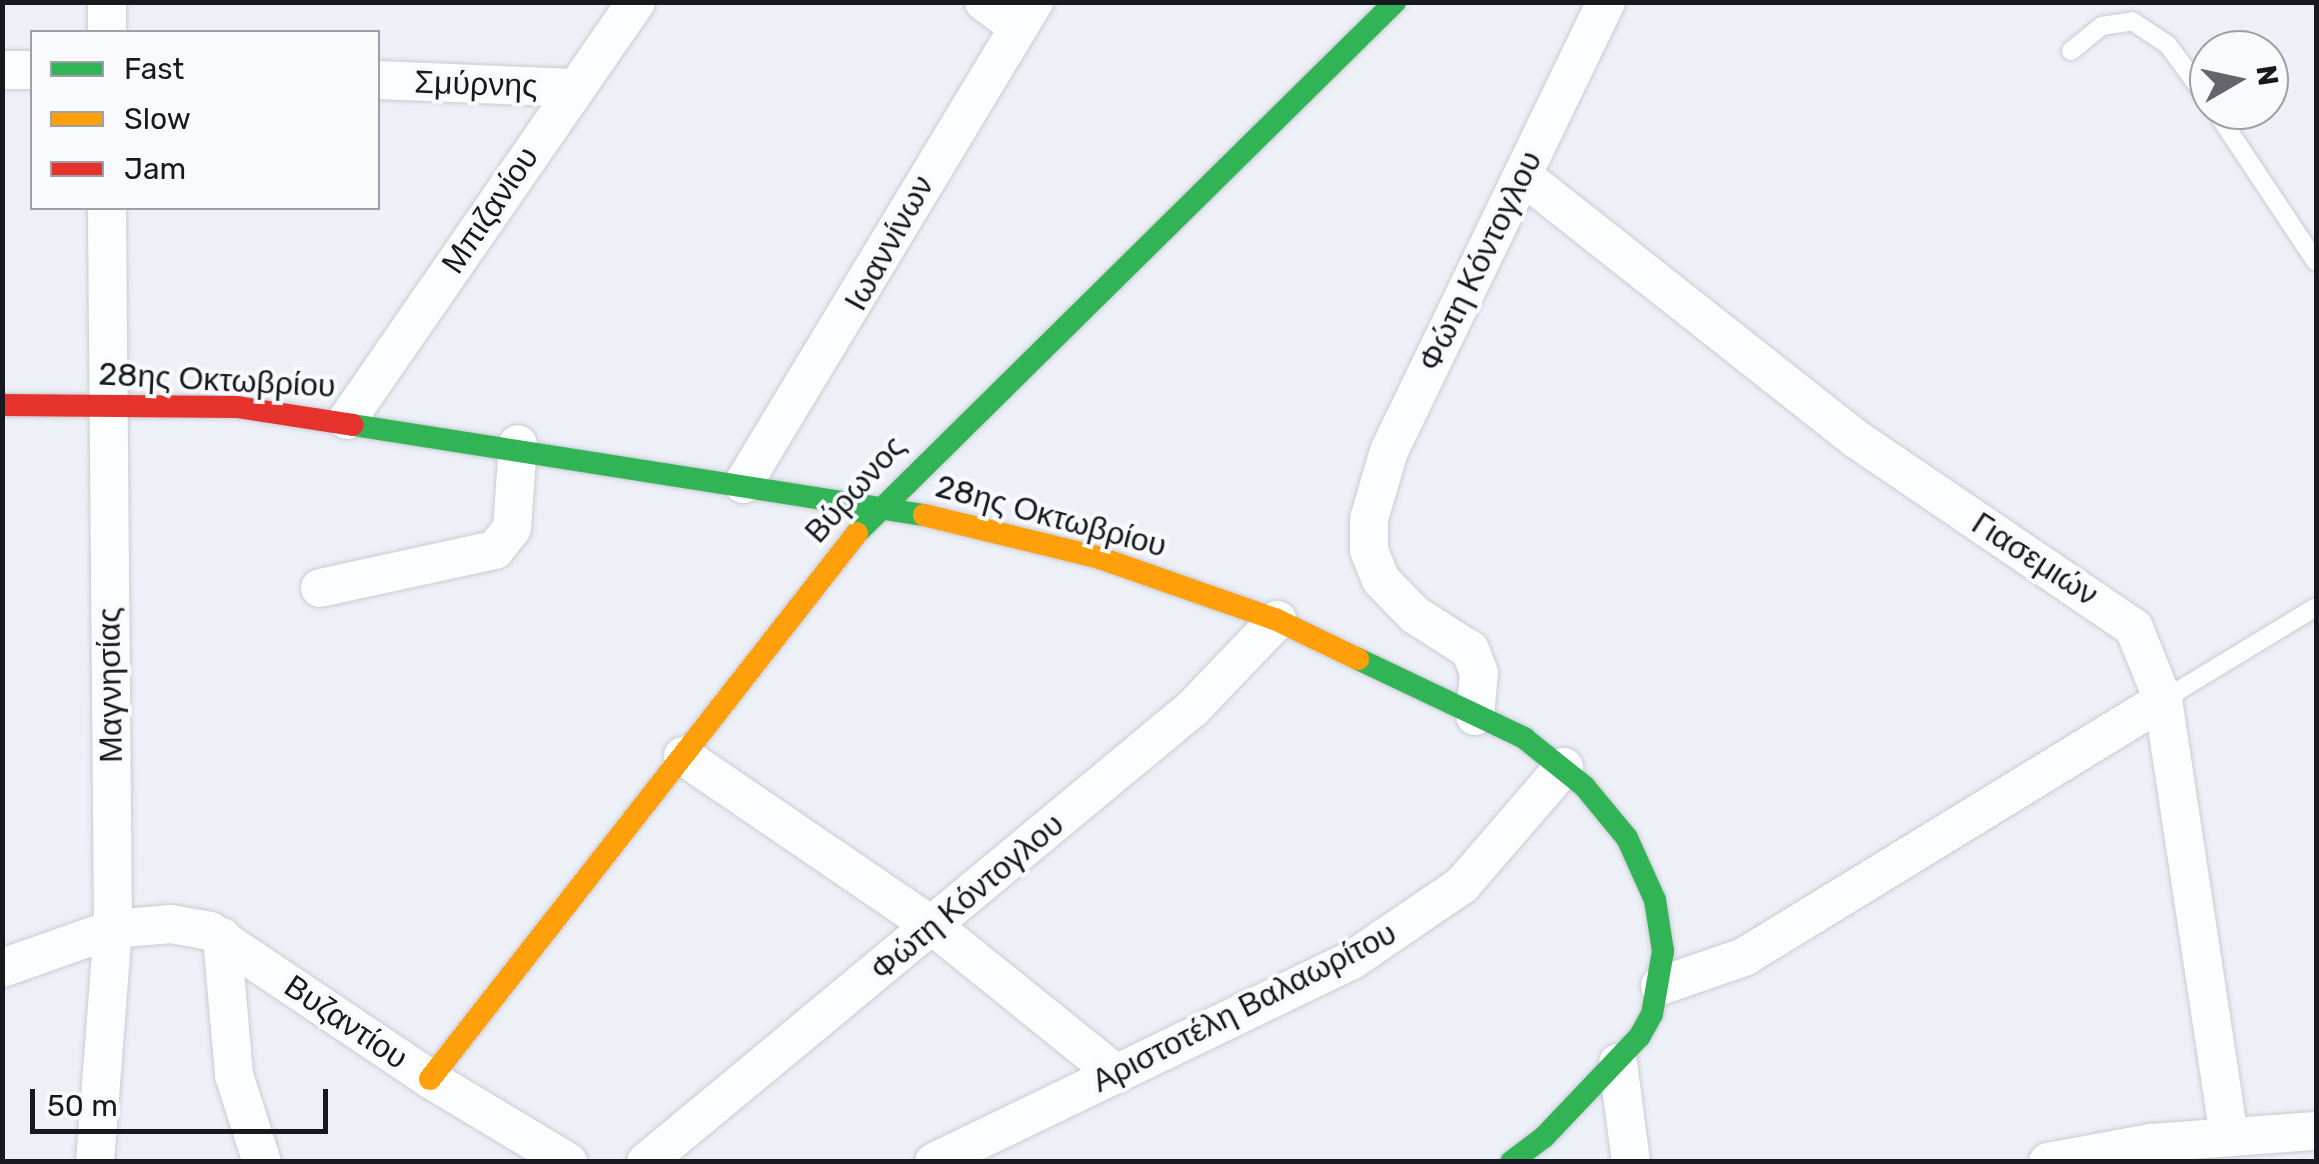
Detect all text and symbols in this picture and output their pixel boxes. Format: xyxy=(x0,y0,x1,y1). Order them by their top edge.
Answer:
legend xyxy=(30,30,380,210)
north arrow xyxy=(2189,30,2289,130)
text: Fast xyxy=(124,51,184,87)
street label: Σμύρνης xyxy=(414,63,538,105)
text: N xyxy=(2249,63,2285,88)
text: Slow xyxy=(124,101,191,137)
street label: Μπιζανίου xyxy=(434,139,546,281)
street label: Φώτη Κόντογλου xyxy=(1410,145,1550,377)
text: Jam xyxy=(124,151,186,187)
street label: Ιωαννίνων xyxy=(836,169,942,317)
street label: 28ης Οκτωβρίου xyxy=(98,355,336,405)
street label: Βύρωνος xyxy=(797,427,913,551)
street label: 28ης Οκτωβρίου xyxy=(931,467,1171,565)
street label: Γιασεμιών xyxy=(1965,504,2105,614)
street label: Μαγνησίας xyxy=(89,607,131,763)
street label: Φώτη Κόντογλου xyxy=(863,805,1071,989)
street label: Αριστοτέλη Βαλαωρίτου xyxy=(1086,914,1402,1100)
street label: Βυζαντίου xyxy=(277,967,415,1077)
scale bar xyxy=(35,1069,332,1131)
text: 50 m xyxy=(47,1088,118,1124)

